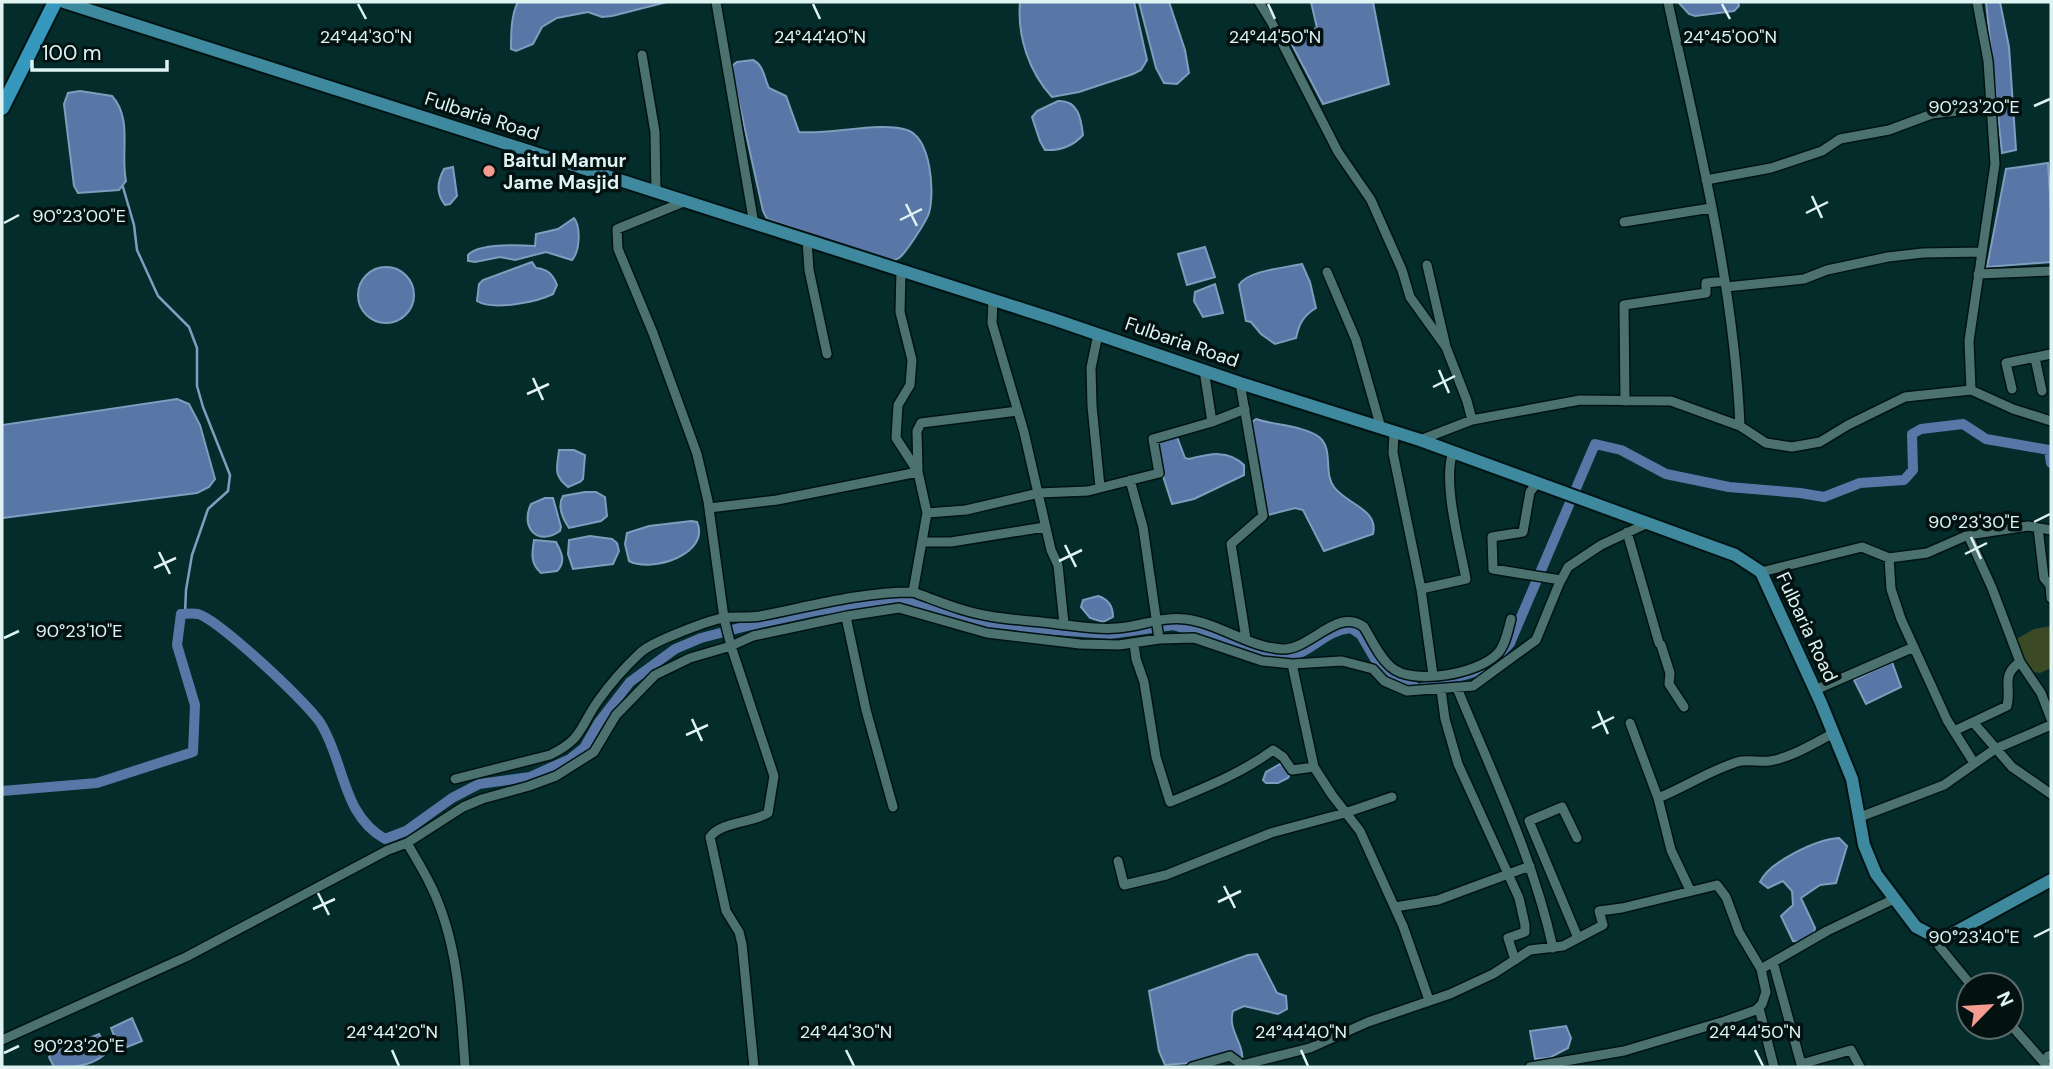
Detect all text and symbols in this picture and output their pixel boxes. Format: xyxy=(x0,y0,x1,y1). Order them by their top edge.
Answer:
text: 24°44'30"N xyxy=(320,25,412,49)
text: 24°44'40"N xyxy=(774,25,866,49)
text: 24°44'50"N xyxy=(1229,25,1321,49)
text: 24°45'00"N xyxy=(1683,25,1777,49)
scale bar xyxy=(32,28,166,72)
text: 100 m xyxy=(42,39,102,67)
street label: Fulbaria Road xyxy=(422,86,542,146)
text: 90°23'20"E xyxy=(1928,95,2020,119)
place label: Baitul Mamur Jame Masjid xyxy=(503,148,626,195)
marker: Baitul Mamur Jame Masjid xyxy=(481,163,497,179)
text: 90°23'00"E xyxy=(32,204,126,228)
street label: Fulbaria Road xyxy=(1122,311,1242,373)
text: 90°23'30"E xyxy=(1928,510,2020,534)
street label: Fulbaria Road xyxy=(1771,568,1843,686)
text: 90°23'10"E xyxy=(36,619,123,643)
text: 90°23'40"E xyxy=(1928,925,2020,949)
north arrow xyxy=(1955,971,2025,1041)
text: N xyxy=(1991,987,2019,1011)
text: 24°44'20"N xyxy=(346,1020,438,1044)
text: 24°44'30"N xyxy=(800,1020,892,1044)
text: 24°44'40"N xyxy=(1255,1020,1347,1044)
text: 24°44'50"N xyxy=(1709,1020,1801,1044)
text: 90°23'20"E xyxy=(33,1034,125,1058)

